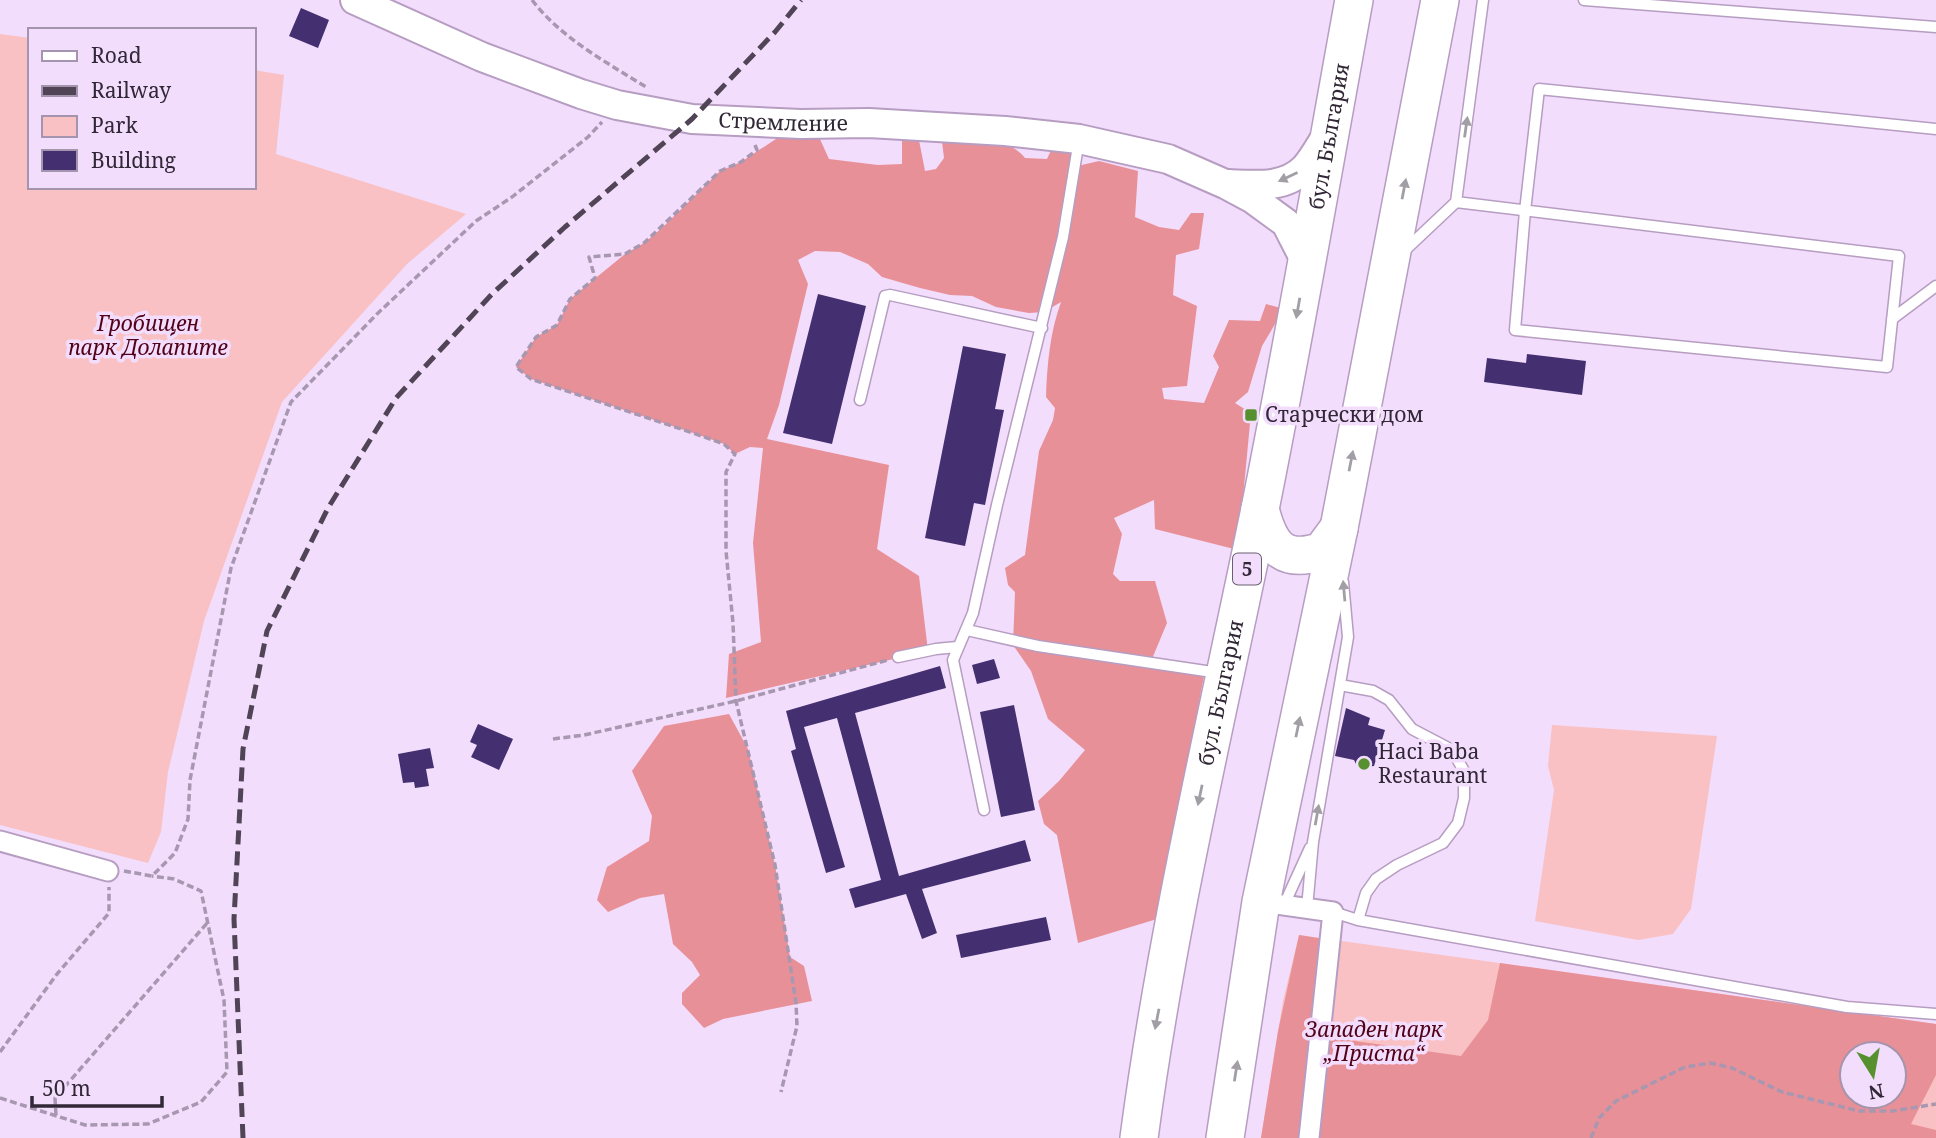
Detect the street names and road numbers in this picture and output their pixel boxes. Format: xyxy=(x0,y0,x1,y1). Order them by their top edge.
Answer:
street label: бул. България xyxy=(1302,60,1355,212)
street label: Стремление xyxy=(718,105,848,137)
road number: 5 xyxy=(1233,554,1261,584)
street label: бул. България xyxy=(1191,617,1249,768)

